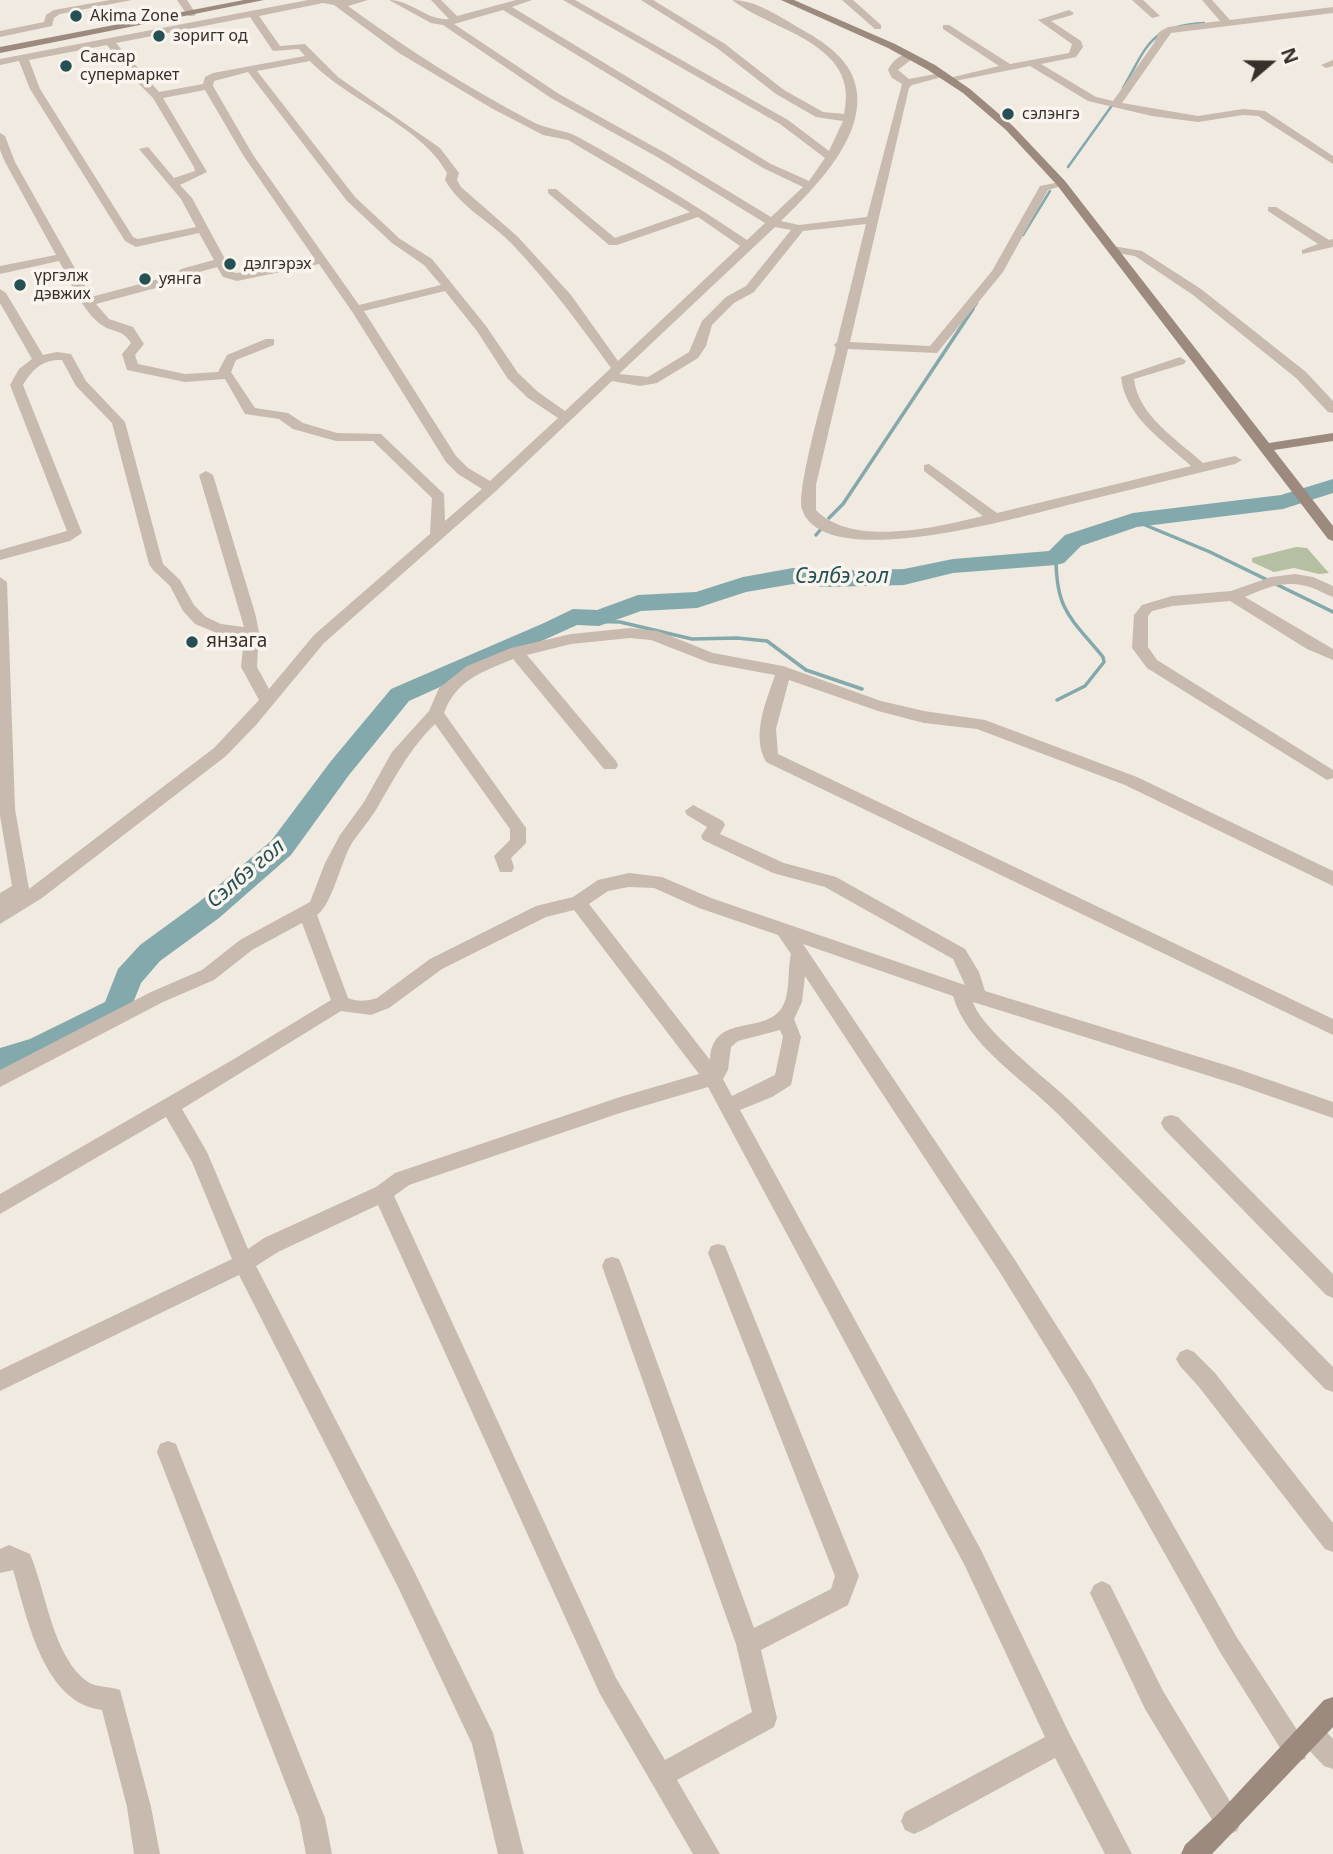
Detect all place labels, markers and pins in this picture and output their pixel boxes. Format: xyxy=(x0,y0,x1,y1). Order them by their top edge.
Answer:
place label: Akima Zone xyxy=(90,6,179,26)
marker: Akima Zone xyxy=(68,8,84,24)
place label: зоригт од xyxy=(173,26,248,46)
marker: зоригт од xyxy=(151,28,167,44)
place label: Сансар супермаркет xyxy=(80,47,179,85)
marker: Сансар супермаркет xyxy=(58,58,74,74)
place label: сэлэнгэ xyxy=(1022,104,1080,124)
marker: сэлэнгэ xyxy=(1000,106,1016,122)
place label: дэлгэрэх xyxy=(244,254,311,274)
marker: дэлгэрэх xyxy=(222,256,238,272)
place label: үргэлж дэвжих xyxy=(34,266,91,304)
place label: уянга xyxy=(159,269,202,289)
marker: уянга xyxy=(137,271,153,287)
marker: үргэлж дэвжих xyxy=(12,277,28,293)
place label: янзага xyxy=(206,631,267,653)
marker: янзага xyxy=(184,634,200,650)

